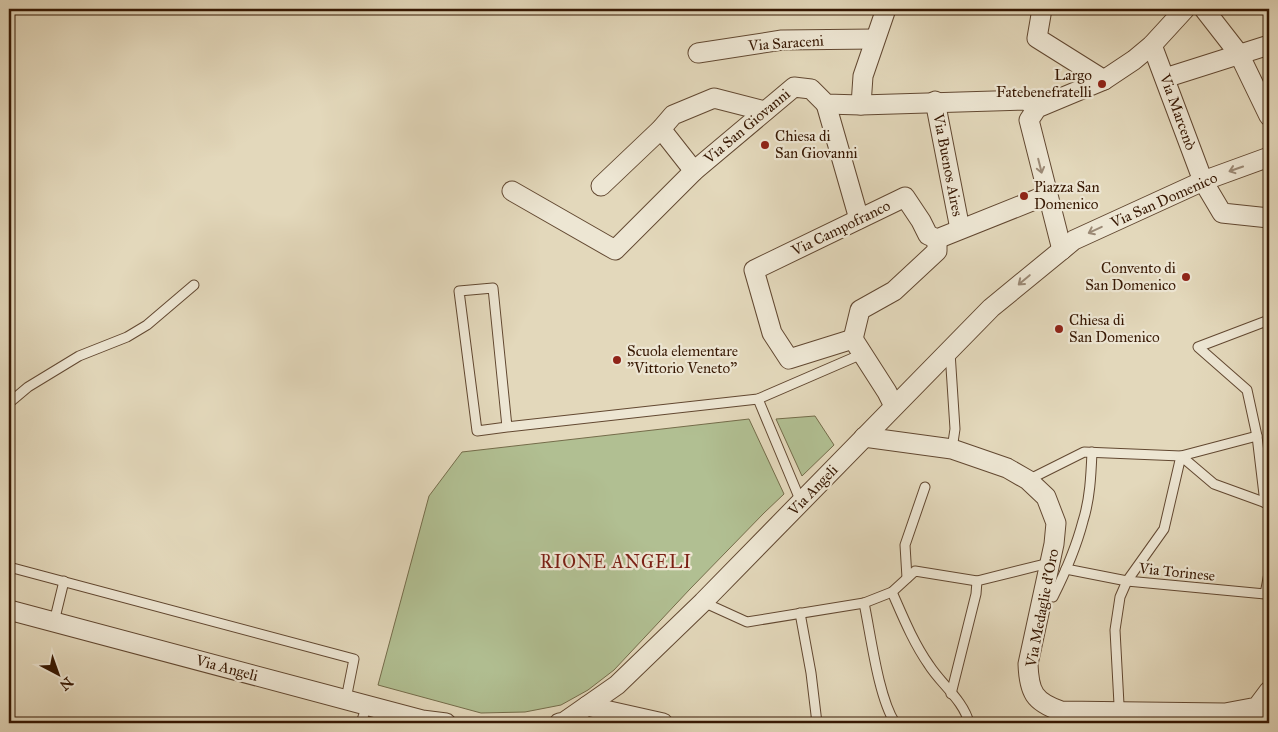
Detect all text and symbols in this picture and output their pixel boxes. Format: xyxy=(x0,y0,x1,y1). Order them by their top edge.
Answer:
street label: Via Saraceni xyxy=(747,31,824,55)
place label: Largo Fatebenefratelli xyxy=(996,66,1092,101)
street label: Via Marcenò xyxy=(1156,70,1200,153)
marker: Largo Fatebenefratelli xyxy=(1096,78,1108,90)
street label: Via San Giovanni xyxy=(700,85,794,168)
street label: Via Buenos Aires xyxy=(929,111,967,218)
place label: Chiesa di San Giovanni xyxy=(775,127,858,162)
marker: Chiesa di San Giovanni xyxy=(759,139,771,151)
one-way arrow xyxy=(1035,157,1045,173)
one-way arrow xyxy=(1229,165,1244,174)
street label: Via San Domenico xyxy=(1107,168,1220,232)
place label: Piazza San Domenico xyxy=(1034,178,1100,213)
marker: Piazza San Domenico xyxy=(1018,190,1030,202)
street label: Via Campofranco xyxy=(788,196,894,260)
one-way arrow xyxy=(1088,226,1103,236)
place label: Convento di San Domenico xyxy=(1085,259,1176,294)
marker: Convento di San Domenico xyxy=(1180,271,1192,283)
one-way arrow xyxy=(1017,275,1030,286)
place label: Chiesa di San Domenico xyxy=(1069,311,1160,346)
marker: Chiesa di San Domenico xyxy=(1053,323,1065,335)
place label: Scuola elementare "Vittorio Veneto" xyxy=(627,342,738,377)
marker: Scuola elementare "Vittorio Veneto" xyxy=(611,354,623,366)
street label: Via Angeli xyxy=(784,461,842,520)
street label: Via Medaglie d'Oro xyxy=(1022,547,1062,670)
district label: RIONE ANGELI xyxy=(540,551,692,573)
street label: Via Torinese xyxy=(1137,559,1216,585)
north arrow xyxy=(32,650,82,700)
street label: Via Angeli xyxy=(193,651,260,685)
text: N xyxy=(56,673,76,694)

